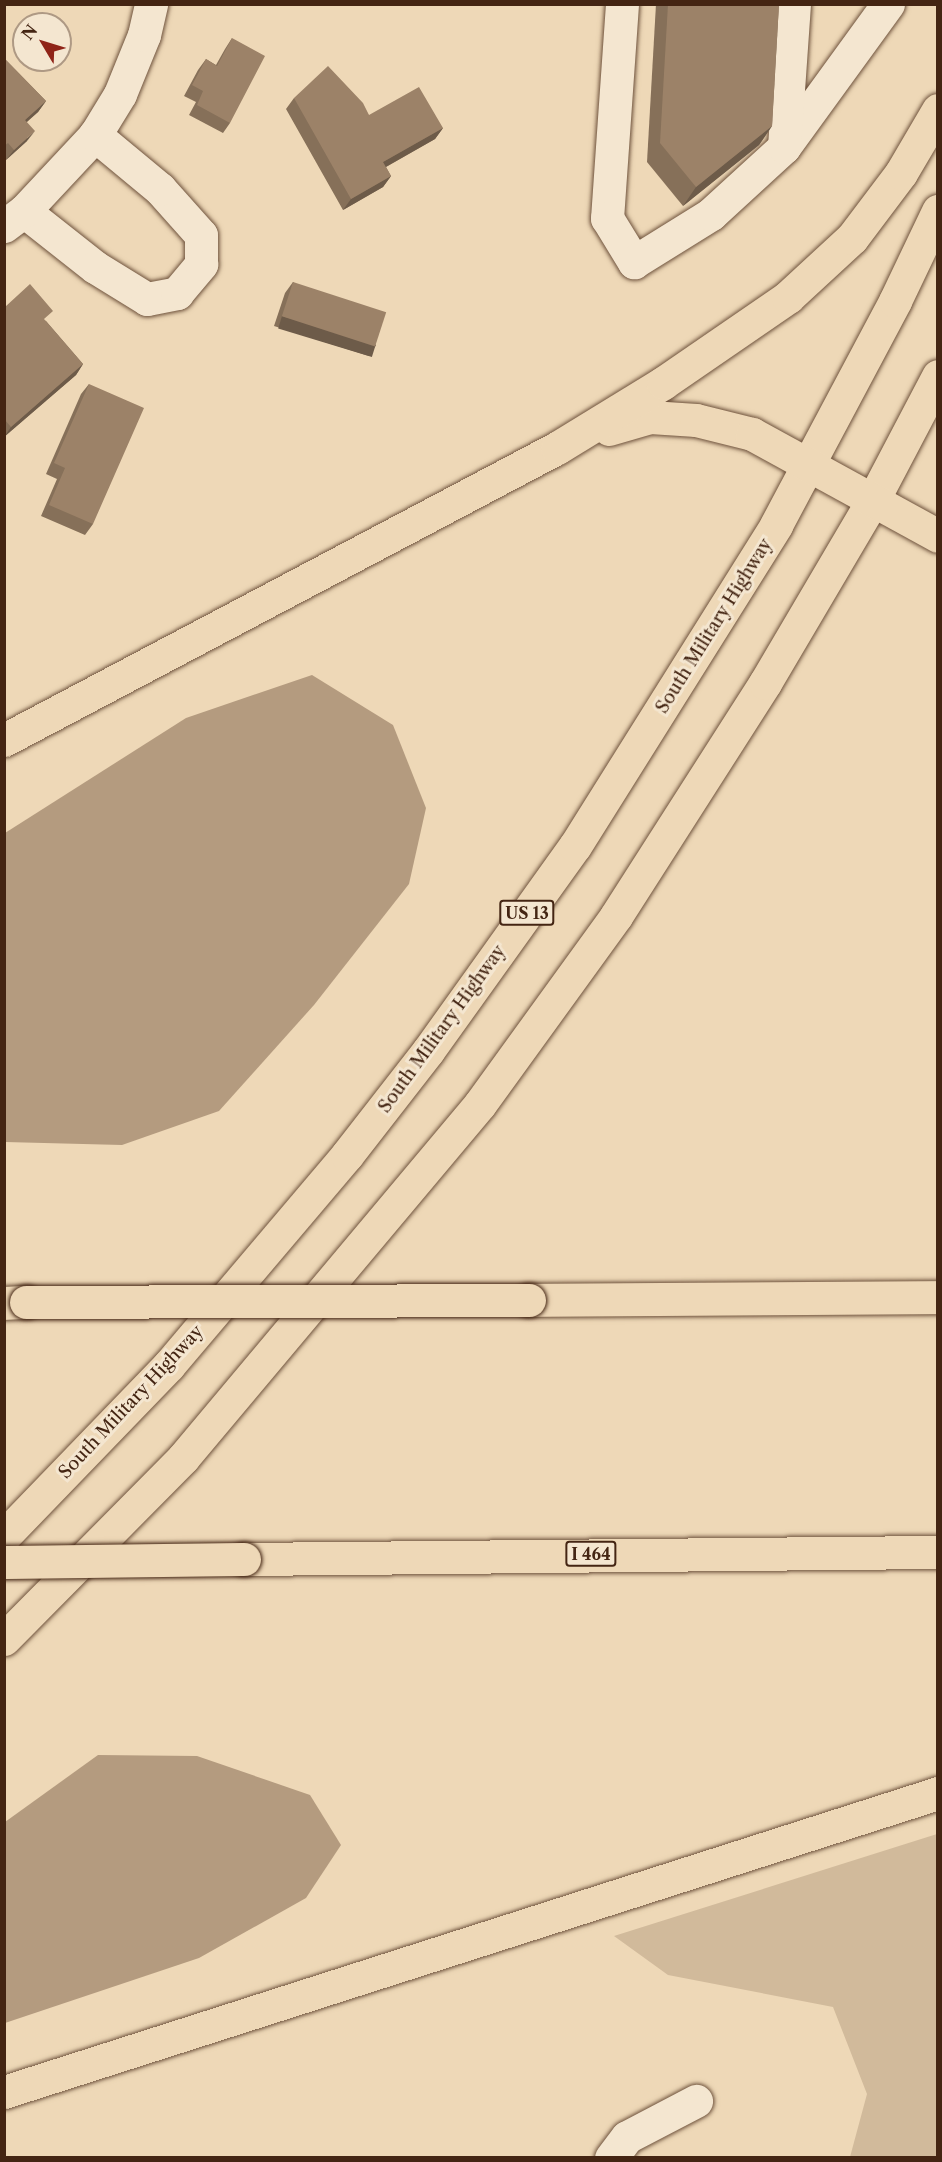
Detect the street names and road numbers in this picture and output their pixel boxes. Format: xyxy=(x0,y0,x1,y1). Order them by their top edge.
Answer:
street label: South Military Highway xyxy=(651,534,777,718)
road number: US 13 xyxy=(498,900,556,926)
street label: South Military Highway xyxy=(374,941,510,1117)
street label: South Military Highway xyxy=(54,1321,208,1483)
road number: I 464 xyxy=(564,1541,618,1567)

